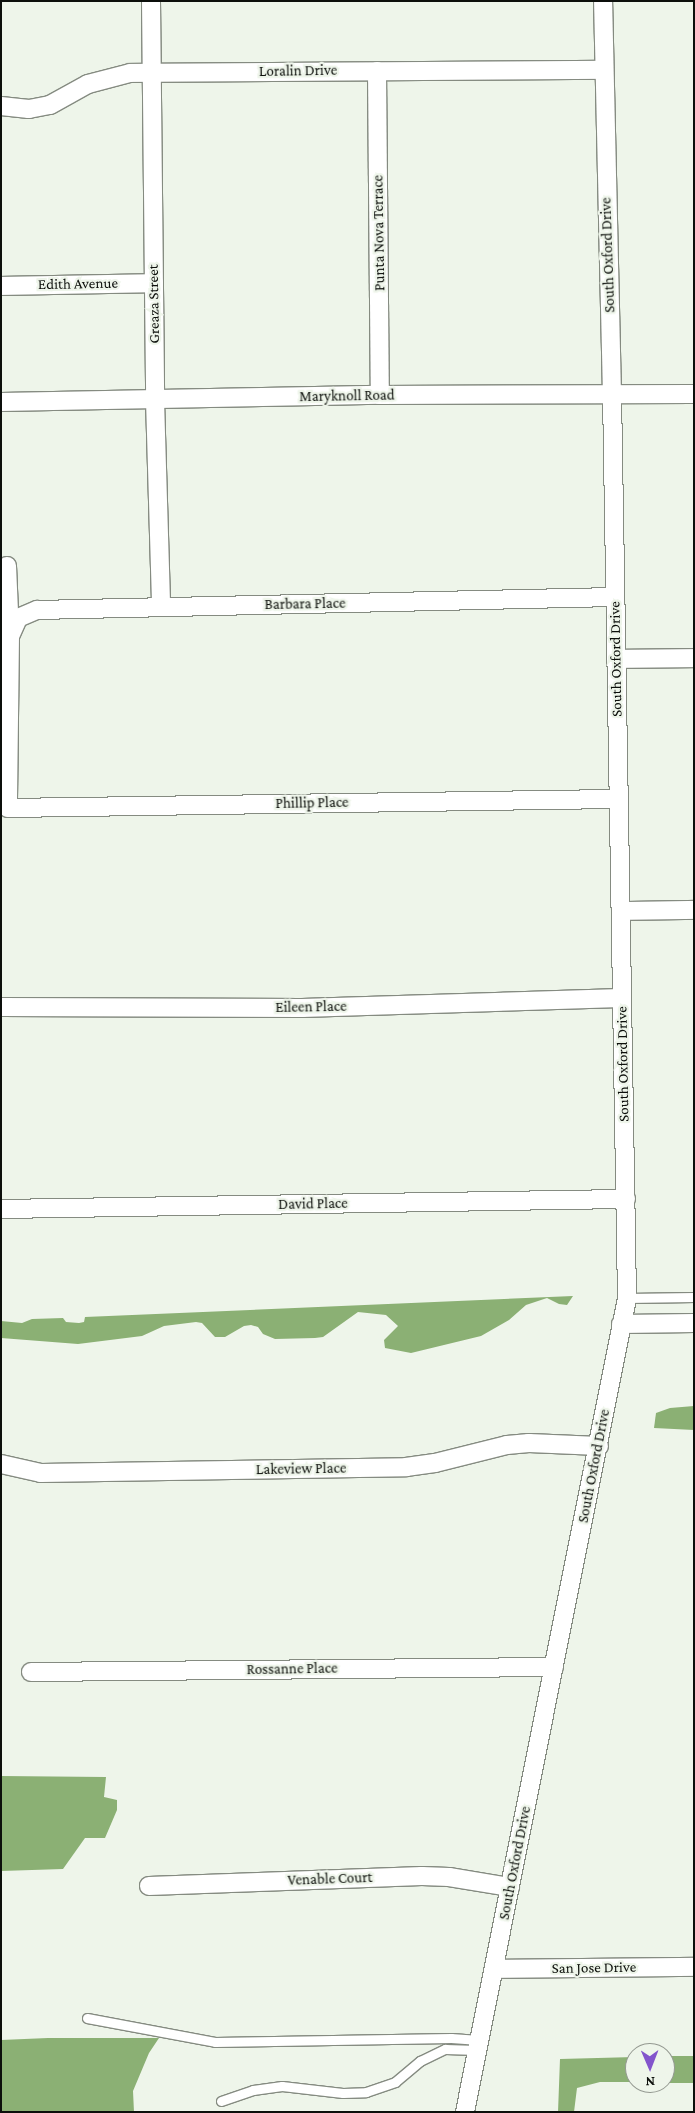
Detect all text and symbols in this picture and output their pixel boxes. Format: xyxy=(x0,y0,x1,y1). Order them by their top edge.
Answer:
street label: Loralin Drive xyxy=(259,61,337,81)
street label: Punta Nova Terrace xyxy=(369,175,389,291)
street label: South Oxford Drive xyxy=(597,197,619,313)
street label: Greaza Street xyxy=(144,264,164,344)
street label: Edith Avenue xyxy=(38,274,118,294)
street label: Maryknoll Road xyxy=(299,386,395,406)
street label: Barbara Place xyxy=(264,594,346,614)
street label: South Oxford Drive xyxy=(606,601,626,717)
street label: Phillip Place xyxy=(275,793,349,813)
street label: Eileen Place xyxy=(275,997,347,1017)
street label: South Oxford Drive xyxy=(613,1006,633,1122)
street label: David Place xyxy=(278,1194,348,1214)
street label: South Oxford Drive xyxy=(574,1408,614,1524)
street label: Lakeview Place xyxy=(256,1459,346,1479)
street label: Rossanne Place xyxy=(246,1659,338,1679)
street label: South Oxford Drive xyxy=(495,1805,535,1921)
street label: Venable Court xyxy=(287,1869,373,1889)
street label: San Jose Drive xyxy=(552,1958,636,1978)
north arrow xyxy=(625,2043,675,2093)
text: N xyxy=(645,2074,655,2090)

